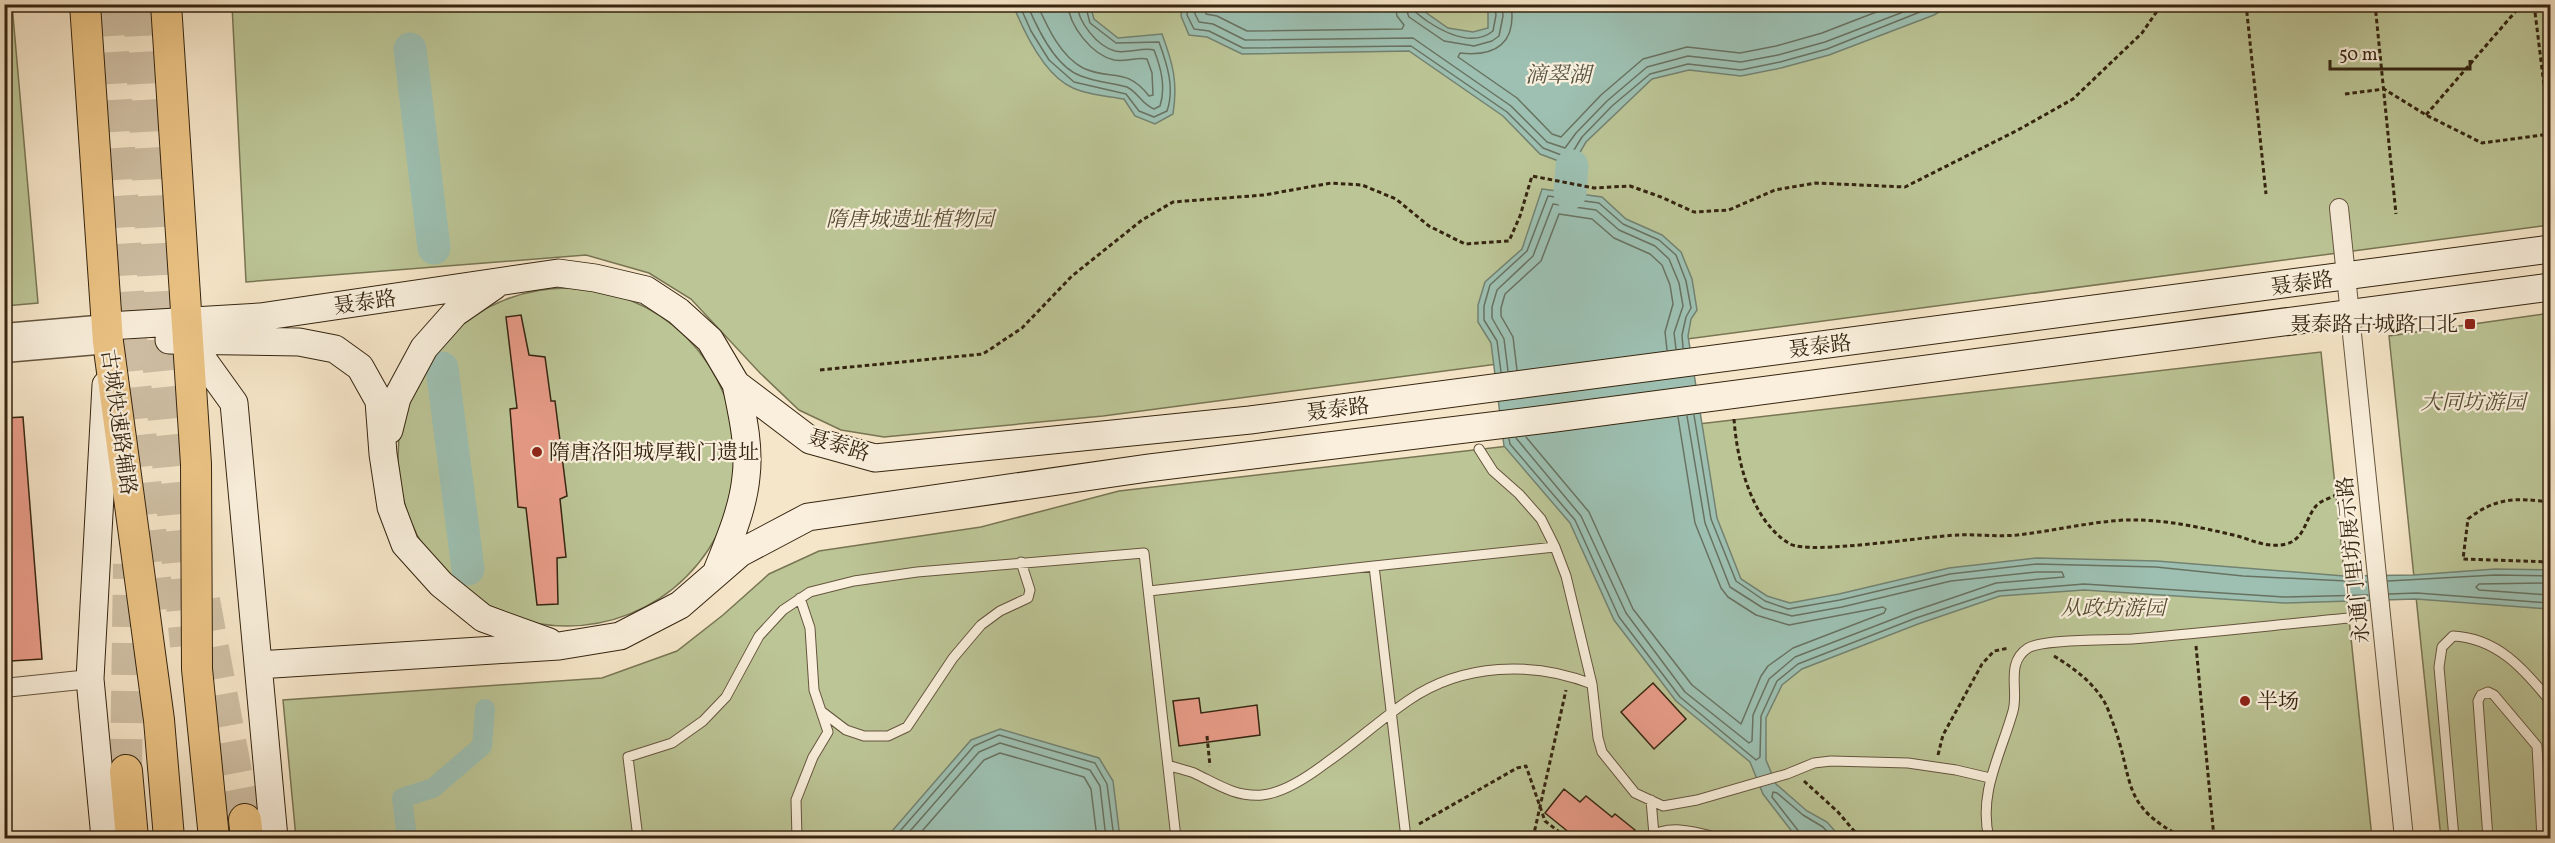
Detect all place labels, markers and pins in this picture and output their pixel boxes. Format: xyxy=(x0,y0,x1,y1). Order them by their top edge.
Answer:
place label: 聂泰路古城路口北 xyxy=(2290,311,2458,340)
marker: 聂泰路古城路口北 xyxy=(2463,317,2477,331)
place label: 隋唐洛阳城厚载门遗址 xyxy=(549,439,759,468)
marker: 隋唐洛阳城厚载门遗址 xyxy=(530,445,544,459)
place label: 半场 xyxy=(2257,688,2299,717)
marker: 半场 xyxy=(2238,694,2252,708)

